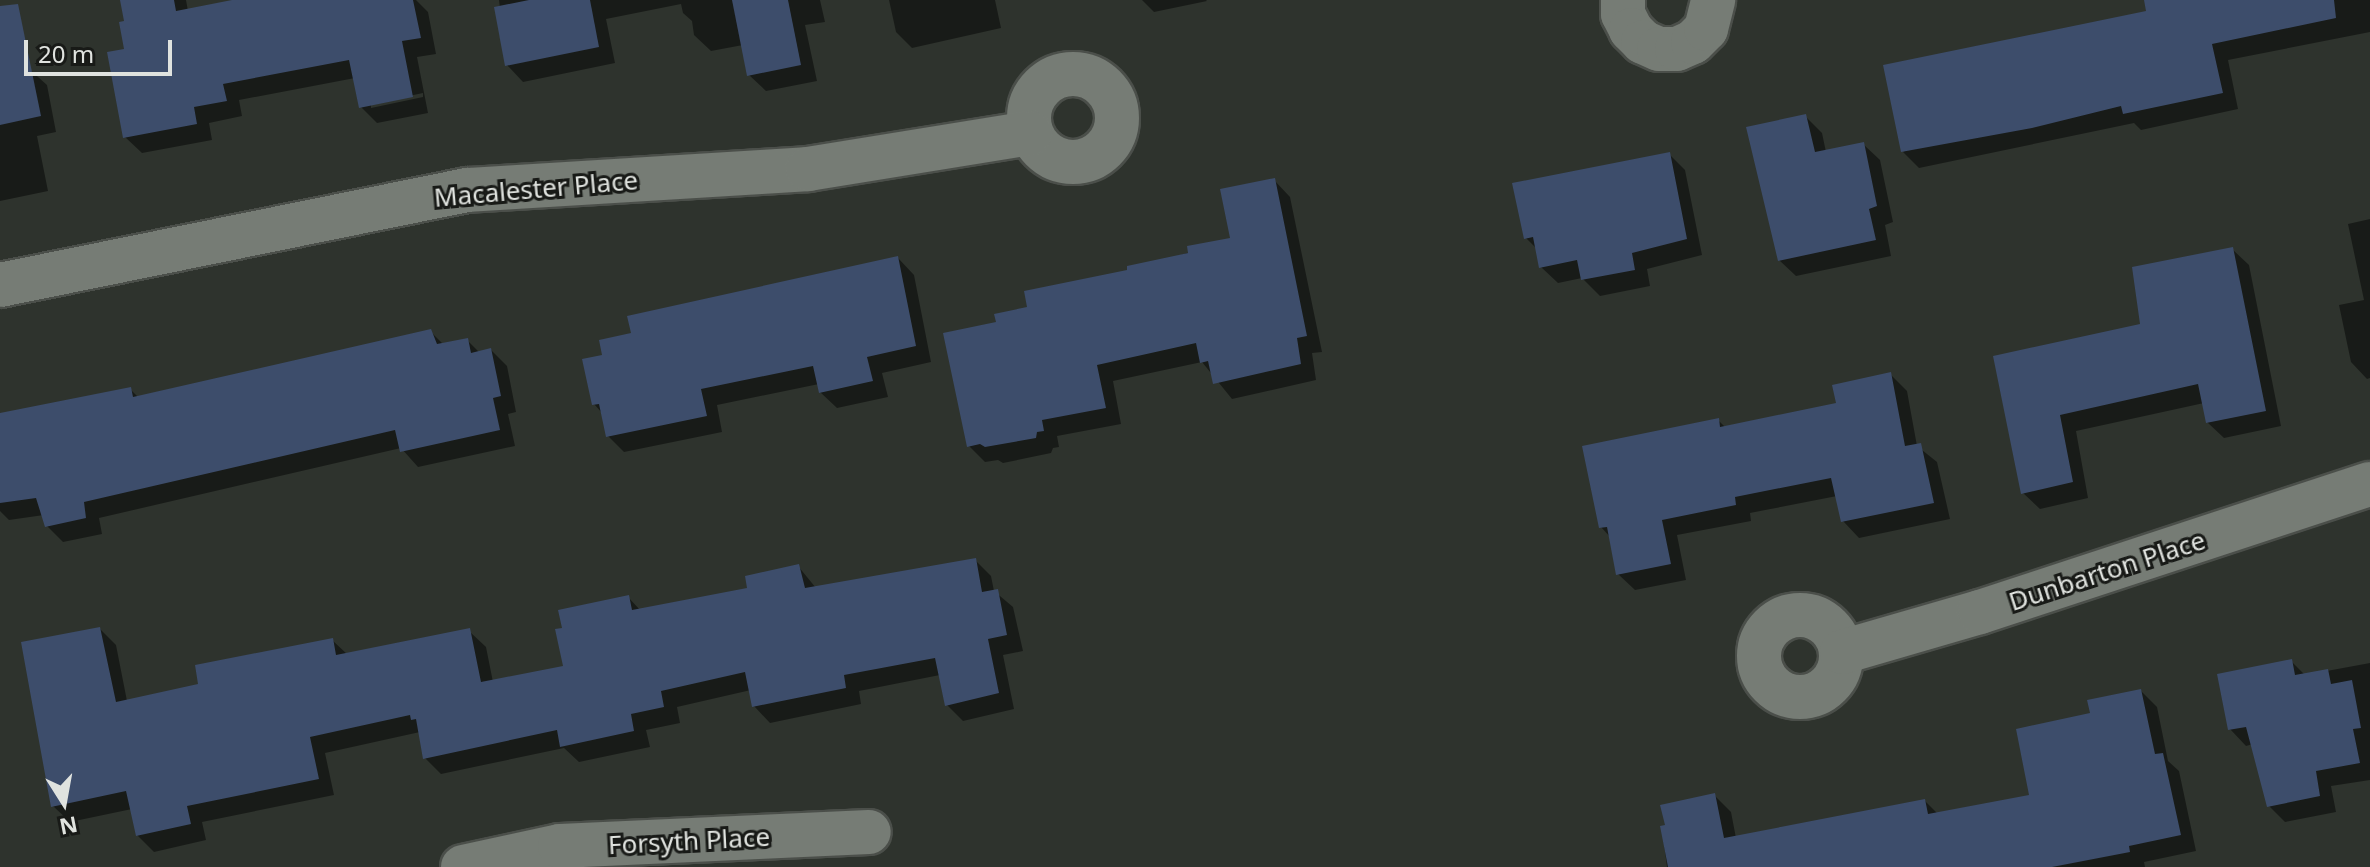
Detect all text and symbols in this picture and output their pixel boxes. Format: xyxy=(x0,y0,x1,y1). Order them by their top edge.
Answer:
scale bar xyxy=(28,24,176,74)
text: 20 m xyxy=(38,37,94,70)
street label: Macalester Place xyxy=(433,165,639,213)
street label: Dunbarton Place xyxy=(2005,525,2209,617)
north arrow xyxy=(24,763,104,843)
text: N xyxy=(57,810,80,843)
street label: Forsyth Place xyxy=(607,821,771,861)

